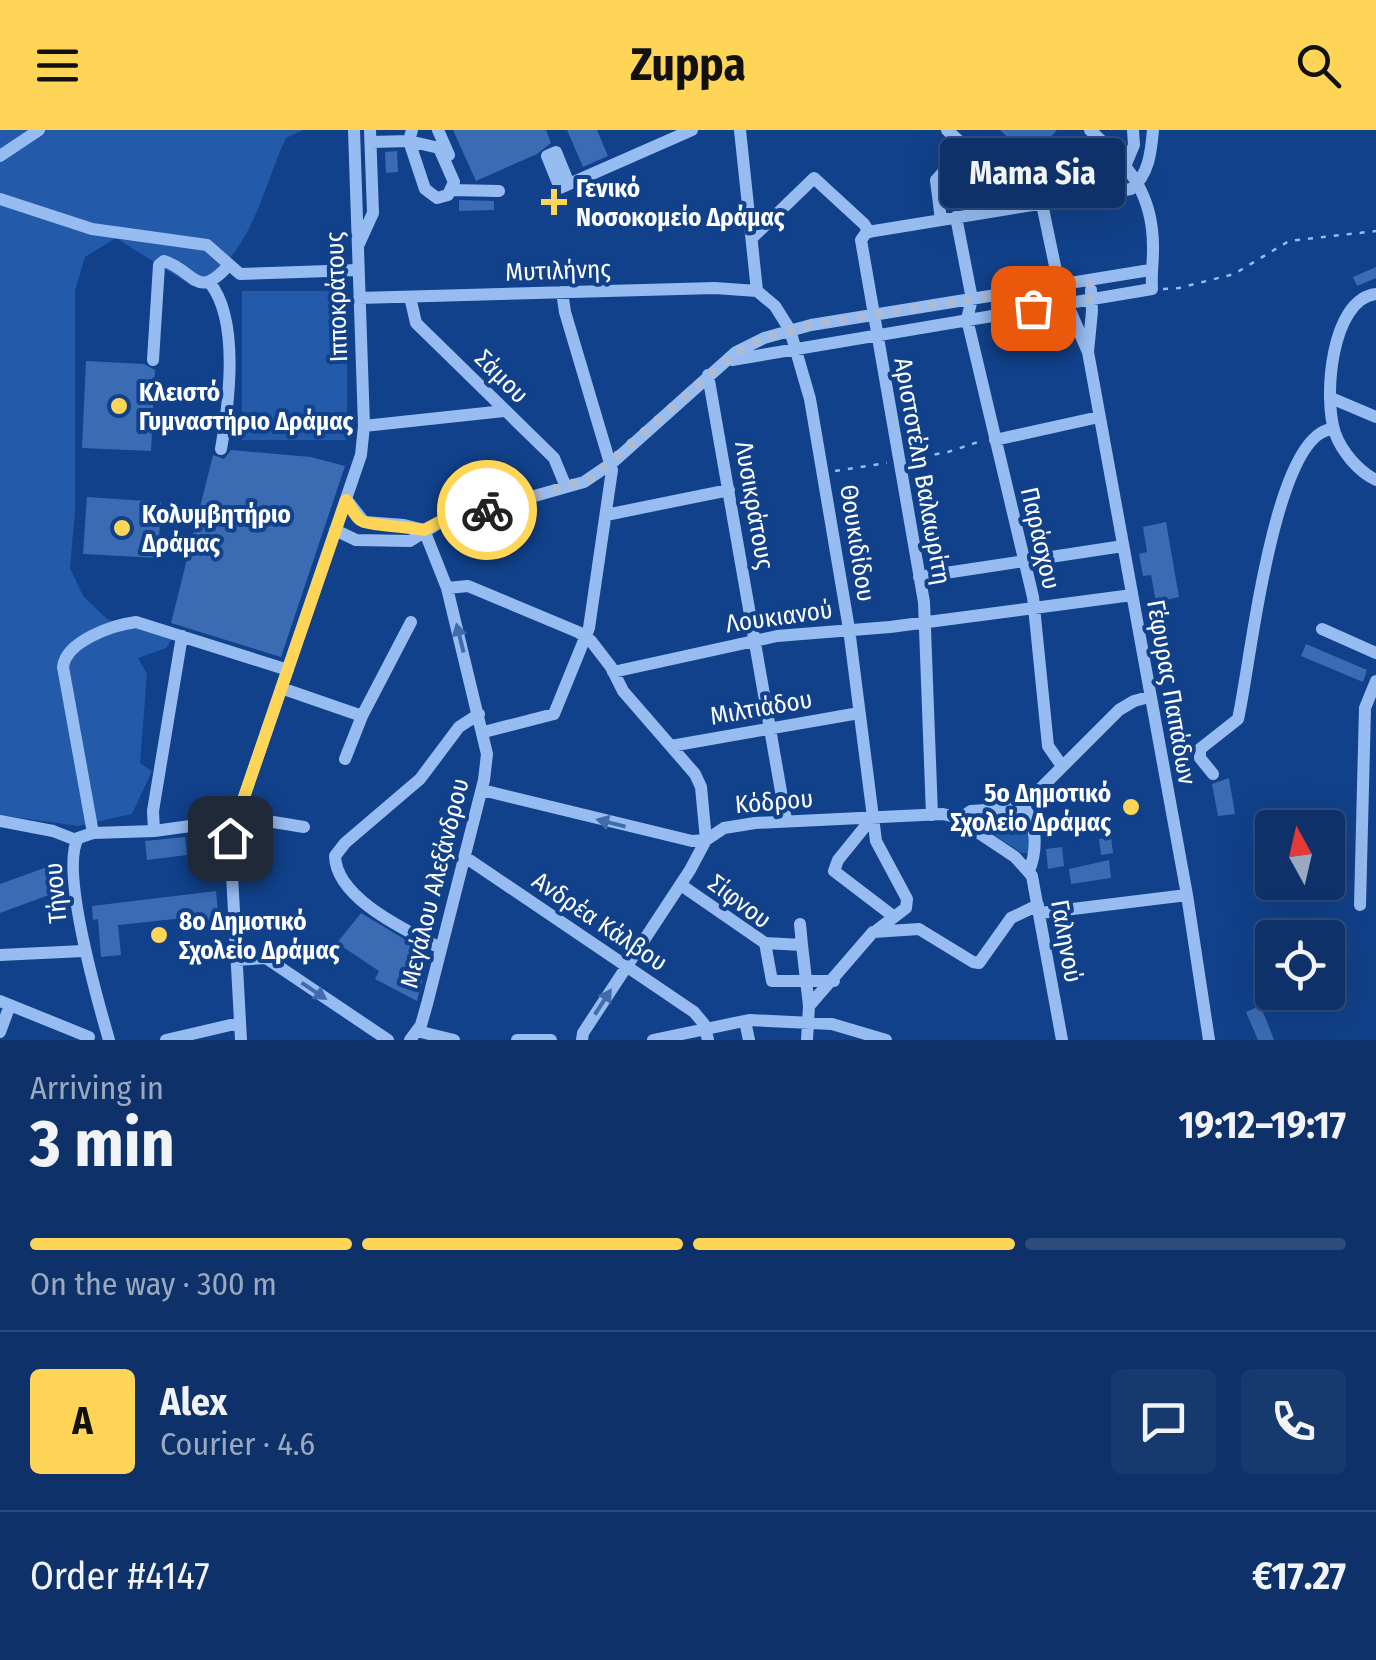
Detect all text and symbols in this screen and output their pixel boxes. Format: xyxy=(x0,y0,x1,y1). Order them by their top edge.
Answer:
icon: menu xyxy=(30,38,85,93)
text: Zuppa xyxy=(630,38,746,92)
icon: search xyxy=(1291,38,1346,93)
callout: Mama Sia xyxy=(940,138,1126,208)
text: Mama Sia xyxy=(969,154,1096,192)
place label: Γενικό Νοσοκομείο Δράμας xyxy=(576,174,785,233)
marker: Γενικό Νοσοκομείο Δράμας xyxy=(541,189,567,215)
street label: Ιπποκράτους xyxy=(320,231,354,363)
street label: Μυτιλήνης xyxy=(505,254,612,288)
pin xyxy=(991,266,1076,351)
icon: bag xyxy=(1006,281,1061,336)
street label: Σάμου xyxy=(468,344,534,410)
street label: Αριστοτέλη Βαλαωρίτη xyxy=(887,355,957,587)
place label: Κλειστό Γυμναστήριο Δράμας xyxy=(139,378,354,437)
marker: Κλειστό Γυμναστήριο Δράμας xyxy=(108,395,130,417)
street label: Λυσικράτους xyxy=(728,439,780,572)
courier xyxy=(437,460,537,560)
street label: Θουκιδίδου xyxy=(833,482,881,604)
icon: bike xyxy=(460,483,515,538)
street label: Παράσχου xyxy=(1014,484,1066,592)
place label: Κολυμβητήριο Δράμας xyxy=(141,500,291,559)
marker: Κολυμβητήριο Δράμας xyxy=(111,517,133,539)
street label: Λουκιανού xyxy=(724,595,834,639)
street label: Γέφυρας Παπάδων xyxy=(1140,597,1202,787)
one-way arrow xyxy=(452,622,467,653)
street label: Μιλτιάδου xyxy=(708,684,815,732)
street label: Μεγάλου Αλεξάνδρου xyxy=(394,775,476,991)
place label: 5ο Δημοτικό Σχολείο Δράμας xyxy=(950,779,1111,838)
street label: Κόδρου xyxy=(734,784,814,820)
pin xyxy=(188,796,273,881)
marker: 5ο Δημοτικό Σχολείο Δράμας xyxy=(1120,796,1142,818)
north arrow xyxy=(1255,810,1345,900)
map controls xyxy=(1255,810,1345,1010)
icon: home xyxy=(203,811,258,866)
one-way arrow xyxy=(595,814,626,830)
street label: Τήνου xyxy=(38,861,74,924)
street label: Ανδρέα Κάλβου xyxy=(526,866,673,978)
street label: Σίφνου xyxy=(702,868,777,935)
street label: Γαληνού xyxy=(1044,898,1088,985)
place label: 8ο Δημοτικό Σχολείο Δράμας xyxy=(179,907,340,966)
button: locate xyxy=(1255,920,1345,1010)
marker: 8ο Δημοτικό Σχολείο Δράμας xyxy=(148,924,170,946)
one-way arrow xyxy=(301,981,328,999)
one-way arrow xyxy=(594,989,612,1016)
text: Arriving in xyxy=(30,1069,164,1107)
text: 19:12–19:17 xyxy=(1178,1102,1346,1148)
text: 3 min xyxy=(30,1105,175,1183)
text: On the way · 300 m xyxy=(30,1265,277,1303)
button: chat xyxy=(1111,1369,1216,1474)
button: phone xyxy=(1241,1369,1346,1474)
text: Alex xyxy=(160,1379,227,1425)
text: A xyxy=(72,1398,93,1444)
text: Courier · 4.6 xyxy=(160,1425,315,1463)
text: Order #4147 xyxy=(30,1553,210,1599)
text: €17.27 xyxy=(1252,1553,1346,1599)

